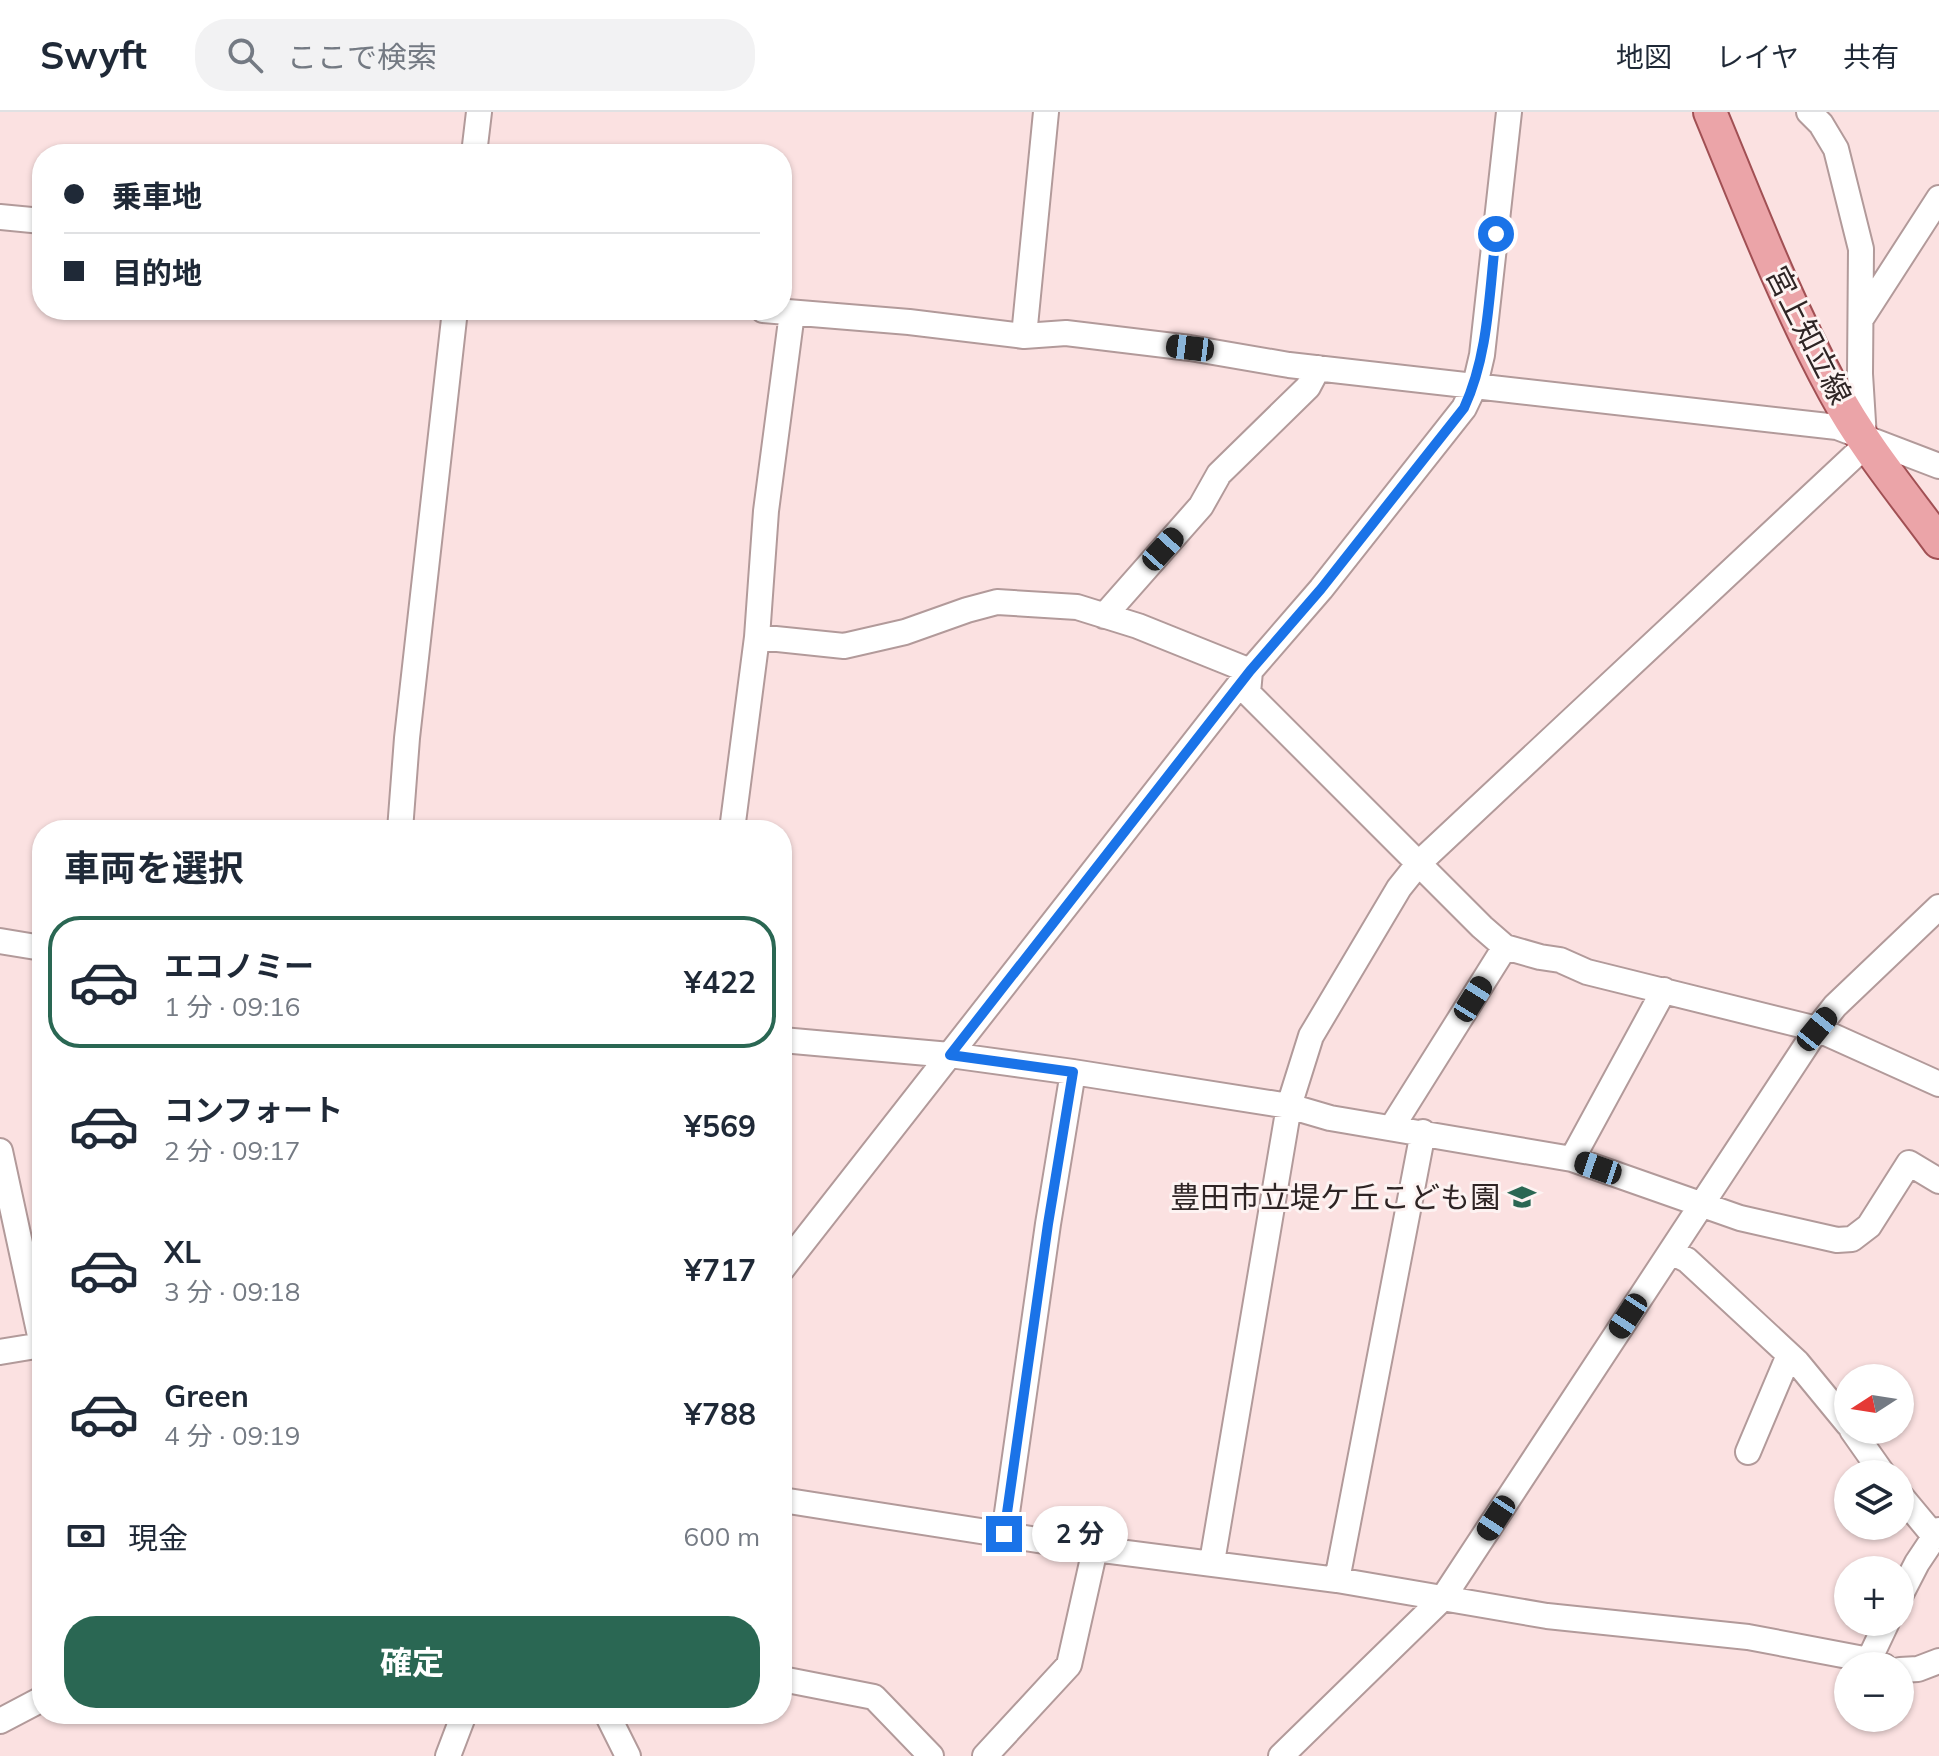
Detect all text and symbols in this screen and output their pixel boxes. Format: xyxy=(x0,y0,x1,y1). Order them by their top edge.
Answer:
search box xyxy=(195,19,755,91)
text: Swyft xyxy=(40,31,147,79)
icon: search xyxy=(223,33,267,77)
text: ここで検索 xyxy=(287,38,437,76)
text: 地図 xyxy=(1616,39,1672,74)
text: レイヤ xyxy=(1716,39,1799,74)
text: 共有 xyxy=(1843,39,1899,74)
text: 乗車地 xyxy=(112,177,202,215)
route start xyxy=(1478,216,1514,252)
text: 目的地 xyxy=(112,254,202,292)
street label: 宮上知立線 xyxy=(1758,260,1860,410)
car xyxy=(1165,333,1215,363)
car xyxy=(1138,523,1188,575)
text: 車両を選択 xyxy=(64,845,244,890)
icon: car xyxy=(68,946,140,1018)
text: エコノミー xyxy=(164,947,314,985)
text: ¥422 xyxy=(684,963,756,1001)
car xyxy=(1450,972,1496,1026)
text: 1 分 · 09:16 xyxy=(164,990,300,1023)
car xyxy=(1793,1003,1841,1055)
icon: car xyxy=(68,1090,140,1162)
text: コンフォート xyxy=(164,1091,343,1129)
text: ¥569 xyxy=(684,1107,756,1145)
text: 2 分 · 09:17 xyxy=(164,1134,300,1167)
car xyxy=(1571,1149,1625,1187)
place label: 豊田市立堤ケ丘こども園 xyxy=(1170,1178,1500,1216)
school or university icon: 豊田市立堤ケ丘こども園 xyxy=(1507,1182,1537,1212)
text: XL xyxy=(164,1233,201,1271)
icon: car xyxy=(68,1234,140,1306)
text: ¥717 xyxy=(684,1251,756,1289)
text: 3 分 · 09:18 xyxy=(164,1275,300,1308)
car xyxy=(1605,1289,1651,1343)
north arrow xyxy=(1834,1364,1914,1444)
map controls xyxy=(1834,1364,1914,1732)
text: Green xyxy=(164,1377,249,1415)
icon: car xyxy=(68,1378,140,1450)
text: ¥788 xyxy=(684,1395,756,1433)
text: 4 分 · 09:19 xyxy=(164,1419,300,1452)
button: layers xyxy=(1834,1460,1914,1540)
car xyxy=(1473,1491,1519,1545)
callout: 2 分 xyxy=(1032,1506,1128,1562)
icon: cash xyxy=(64,1514,108,1558)
route end xyxy=(986,1516,1022,1552)
text: 2 分 xyxy=(1056,1517,1104,1550)
text: 現金 xyxy=(128,1519,188,1557)
text: 600 m xyxy=(684,1520,760,1553)
button: + xyxy=(1834,1556,1914,1636)
button: 確定 xyxy=(64,1616,760,1708)
button: − xyxy=(1834,1652,1914,1732)

